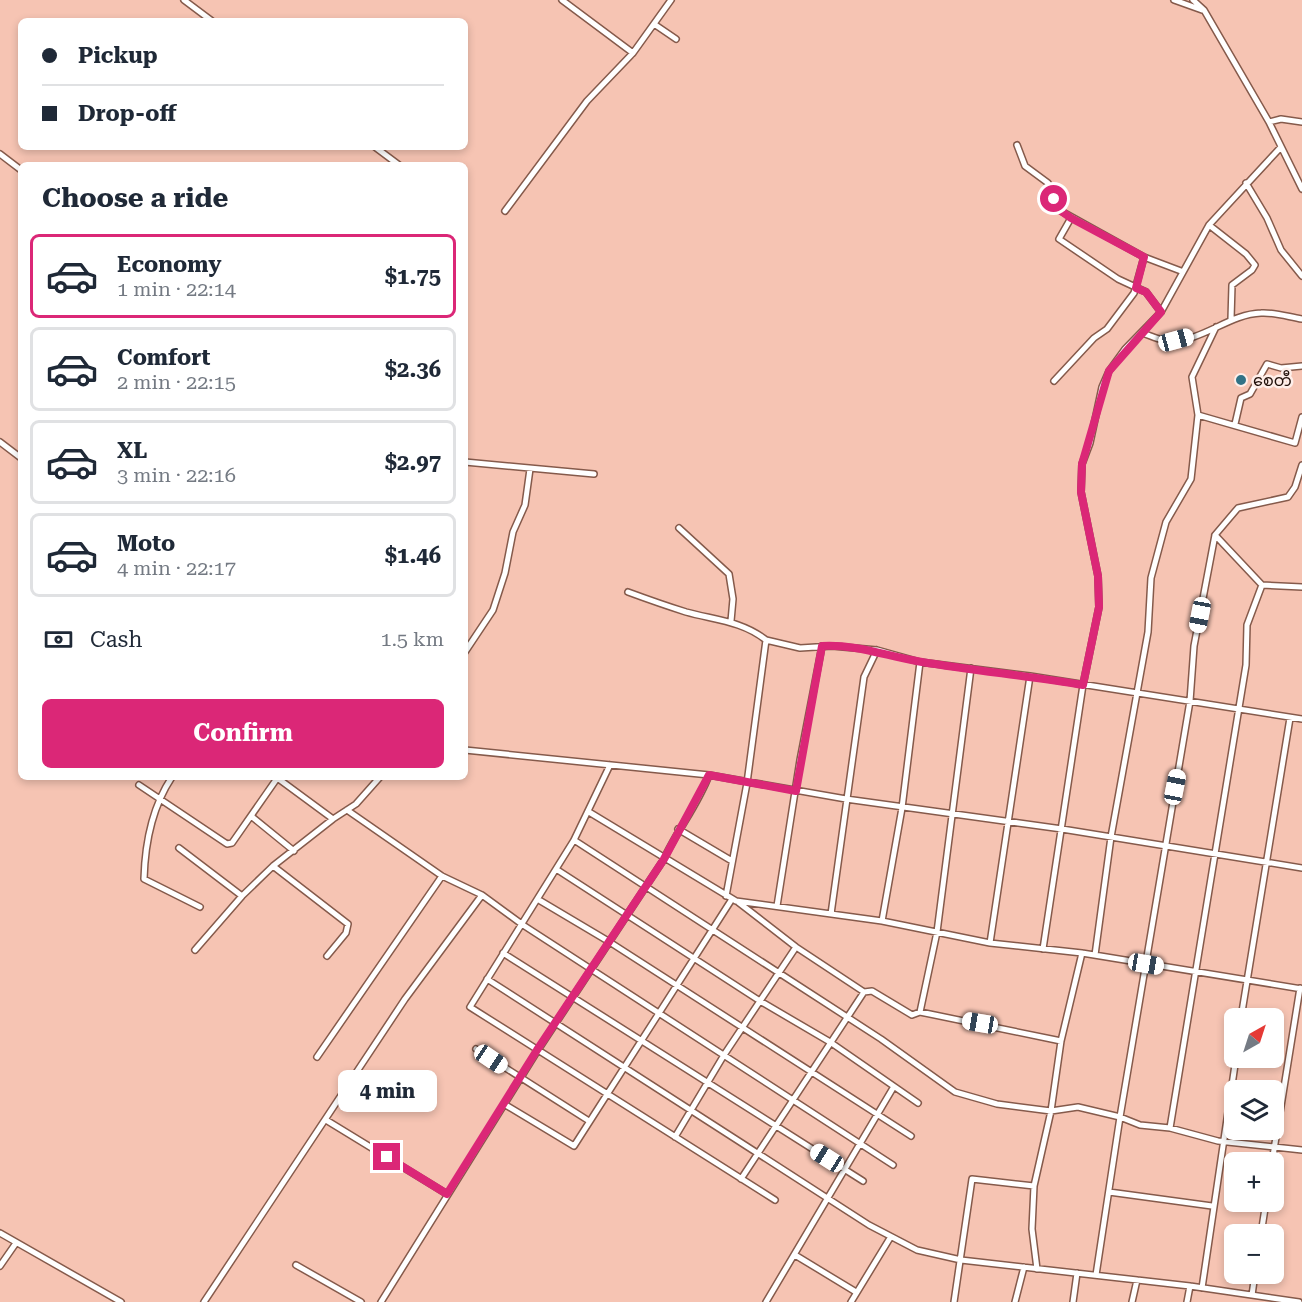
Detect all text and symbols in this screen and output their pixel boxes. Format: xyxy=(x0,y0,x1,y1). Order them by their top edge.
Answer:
text: Pickup xyxy=(78,43,158,68)
text: Drop-off xyxy=(78,101,176,126)
text: Choose a ride xyxy=(42,182,228,214)
route start xyxy=(1040,185,1067,212)
icon: car xyxy=(45,249,99,303)
text: Economy xyxy=(117,252,221,277)
text: $1.75 xyxy=(385,264,441,289)
text: 1 min · 22:14 xyxy=(117,277,236,301)
car xyxy=(1156,327,1196,353)
icon: car xyxy=(45,342,99,396)
text: Comfort xyxy=(117,345,210,370)
text: $2.36 xyxy=(385,357,441,382)
text: 2 min · 22:15 xyxy=(117,370,236,394)
place label: စေတီ xyxy=(1253,370,1292,390)
marker: စေတီ xyxy=(1234,373,1248,387)
icon: car xyxy=(45,435,99,489)
text: XL xyxy=(117,438,147,463)
text: $2.97 xyxy=(385,450,441,475)
text: 3 min · 22:16 xyxy=(117,463,236,487)
icon: car xyxy=(45,528,99,582)
text: Moto xyxy=(117,531,175,556)
text: $1.46 xyxy=(385,543,441,568)
text: 4 min · 22:17 xyxy=(117,556,236,580)
car xyxy=(1188,596,1212,634)
icon: cash xyxy=(42,623,75,656)
text: Cash xyxy=(90,627,142,652)
text: 1.5 km xyxy=(380,627,444,651)
button: Confirm xyxy=(42,699,444,768)
car xyxy=(1163,768,1187,806)
car xyxy=(1127,952,1165,976)
north arrow xyxy=(1224,1008,1284,1068)
map controls xyxy=(1224,1008,1284,1284)
car xyxy=(961,1011,999,1035)
car xyxy=(471,1041,511,1077)
callout: 4 min xyxy=(338,1070,436,1112)
text: 4 min xyxy=(360,1079,415,1103)
button: layers xyxy=(1224,1080,1284,1140)
car xyxy=(807,1141,847,1175)
route end xyxy=(373,1143,400,1170)
button: + xyxy=(1224,1152,1284,1212)
button: − xyxy=(1224,1224,1284,1284)

